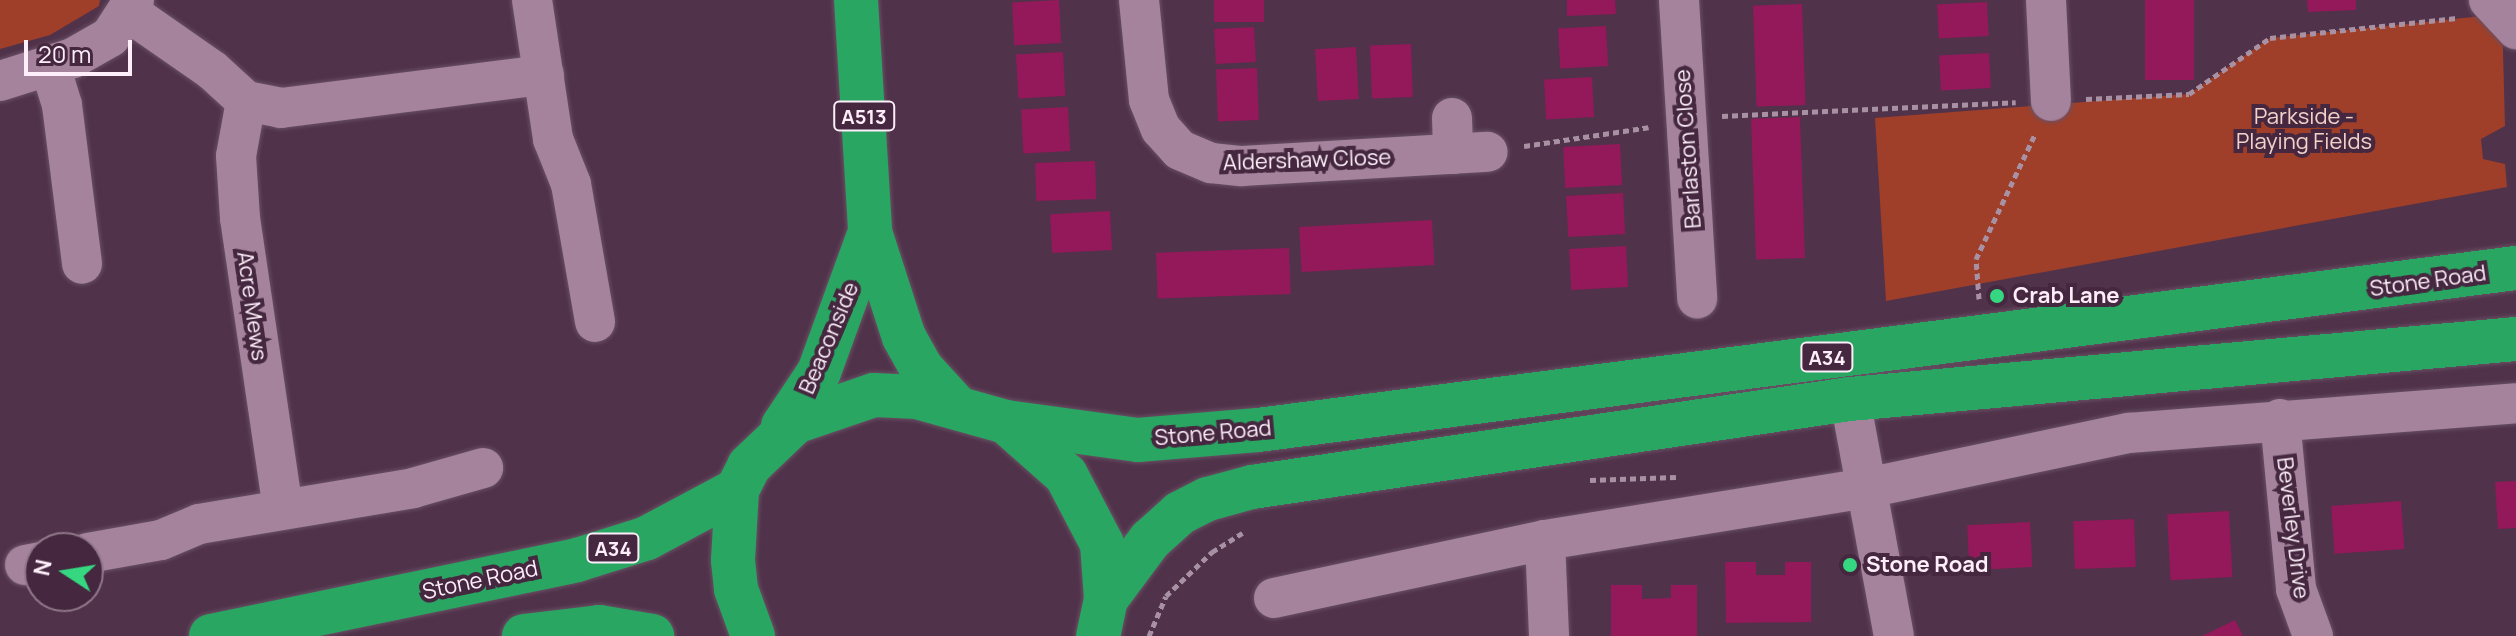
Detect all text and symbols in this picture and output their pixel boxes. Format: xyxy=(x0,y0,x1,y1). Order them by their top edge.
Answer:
scale bar xyxy=(28,24,136,74)
text: 20 m xyxy=(38,37,91,70)
street label: Barlaston Close xyxy=(1669,68,1707,230)
road number: A513 xyxy=(832,100,896,132)
park label: Parkside - Playing Fields xyxy=(2236,103,2372,154)
street label: Aldershaw Close xyxy=(1222,144,1392,176)
street label: Acre Mews xyxy=(231,250,273,362)
street label: Stone Road xyxy=(2368,260,2488,302)
street label: Beaconside xyxy=(794,278,864,398)
place label: Crab Lane xyxy=(2013,283,2120,309)
marker: Crab Lane xyxy=(1988,287,2006,305)
road number: A34 xyxy=(1799,341,1855,373)
street label: Stone Road xyxy=(1153,415,1273,451)
street label: Beverley Drive xyxy=(2271,456,2315,600)
north arrow xyxy=(24,532,104,612)
road number: A34 xyxy=(585,532,641,564)
place label: Stone Road xyxy=(1866,552,1989,578)
street label: Stone Road xyxy=(420,555,540,605)
marker: Stone Road xyxy=(1841,556,1859,574)
text: N xyxy=(26,557,59,578)

